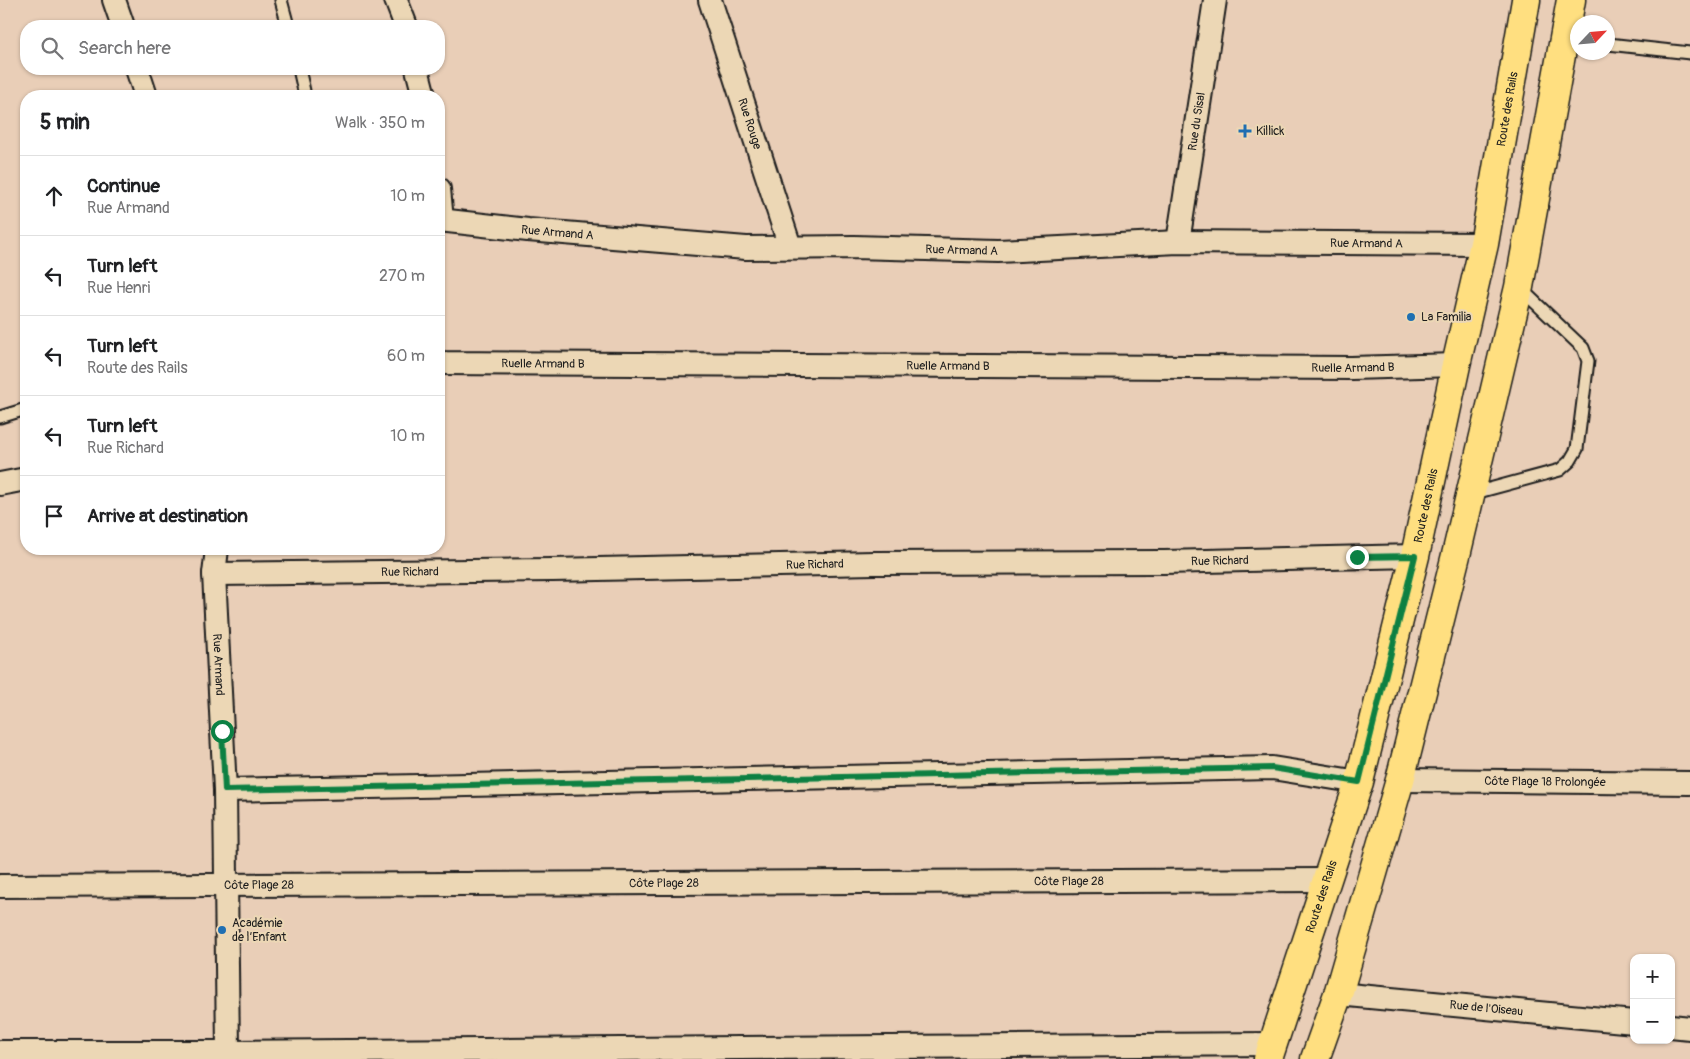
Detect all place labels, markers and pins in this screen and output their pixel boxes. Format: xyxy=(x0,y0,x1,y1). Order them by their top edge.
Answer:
marker: Killick xyxy=(1238,124,1252,138)
place label: Killick xyxy=(1256,124,1284,139)
place label: La Familia xyxy=(1421,310,1472,325)
marker: La Familia xyxy=(1405,311,1417,323)
place label: Académie de l’Enfant xyxy=(232,916,287,945)
marker: Académie de l’Enfant xyxy=(216,924,228,936)

